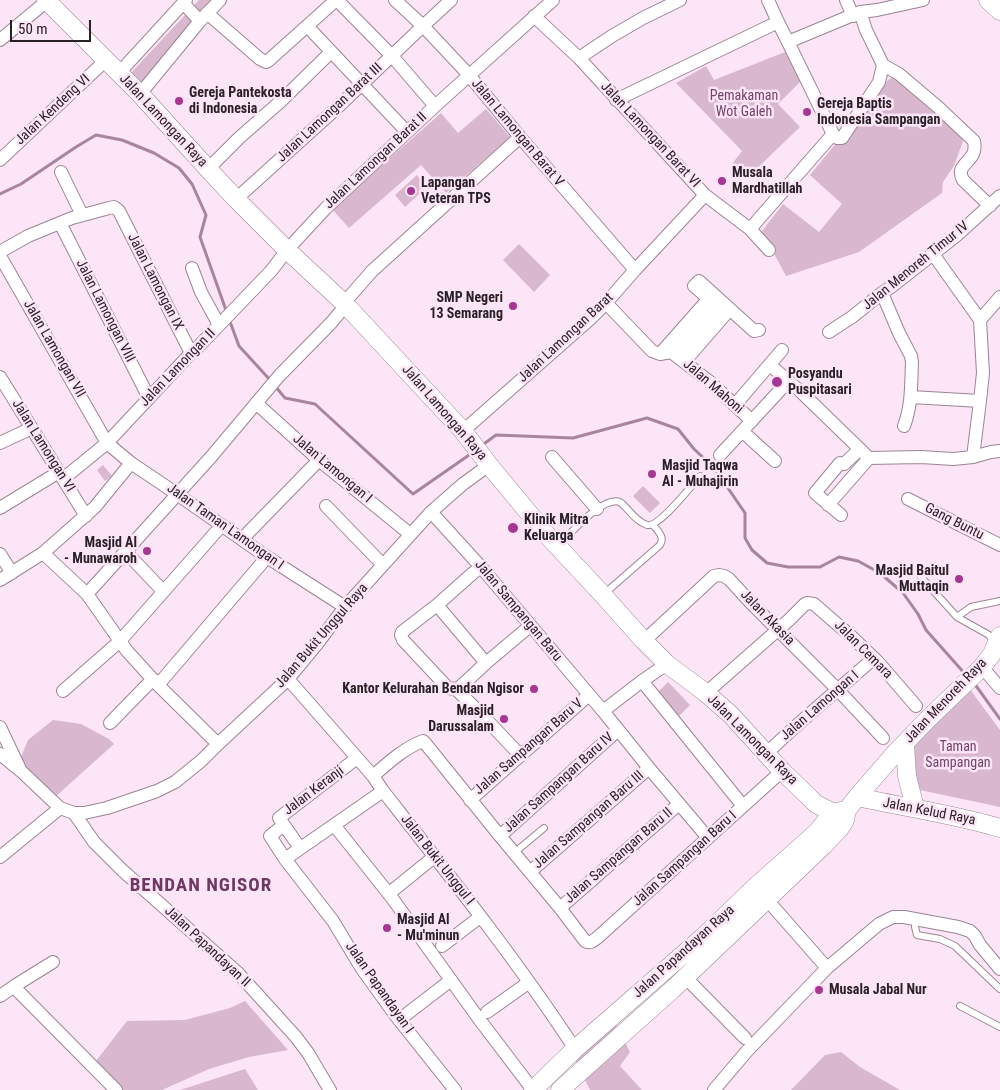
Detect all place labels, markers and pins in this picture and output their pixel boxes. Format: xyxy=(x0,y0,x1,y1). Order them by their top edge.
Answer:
place label: Gereja Pantekosta di Indonesia xyxy=(189,85,292,118)
marker: Gereja Pantekosta di Indonesia xyxy=(173,95,185,107)
place label: Gereja Baptis Indonesia Sampangan xyxy=(817,96,940,128)
marker: Gereja Baptis Indonesia Sampangan xyxy=(801,106,813,118)
place label: Musala Mardhatillah xyxy=(732,165,803,198)
place label: Lapangan Veteran TPS xyxy=(421,175,491,208)
marker: Musala Mardhatillah xyxy=(716,175,728,187)
marker: Lapangan Veteran TPS xyxy=(405,185,417,197)
place label: SMP Negeri 13 Semarang xyxy=(429,290,503,322)
marker: SMP Negeri 13 Semarang xyxy=(507,300,519,312)
place label: Posyandu Puspitasari xyxy=(788,366,852,398)
marker: Posyandu Puspitasari xyxy=(770,375,784,389)
place label: Masjid Taqwa Al - Muhajirin xyxy=(662,458,738,491)
marker: Masjid Taqwa Al - Muhajirin xyxy=(646,468,658,480)
place label: Klinik Mitra Keluarga xyxy=(524,512,589,544)
marker: Klinik Mitra Keluarga xyxy=(506,521,520,535)
place label: Masjid Al - Munawaroh xyxy=(64,535,137,568)
marker: Masjid Al - Munawaroh xyxy=(141,545,153,557)
place label: Masjid Baitul Muttaqin xyxy=(876,563,949,596)
marker: Masjid Baitul Muttaqin xyxy=(953,573,965,585)
place label: Kantor Kelurahan Bendan Ngisor xyxy=(342,681,524,697)
marker: Kantor Kelurahan Bendan Ngisor xyxy=(528,683,540,695)
place label: Masjid Darussalam xyxy=(428,703,494,736)
marker: Masjid Darussalam xyxy=(498,713,510,725)
place label: Masjid Al - Mu'minun xyxy=(397,912,459,944)
marker: Masjid Al - Mu'minun xyxy=(381,922,393,934)
place label: Musala Jabal Nur xyxy=(829,982,927,998)
marker: Musala Jabal Nur xyxy=(813,984,825,996)

